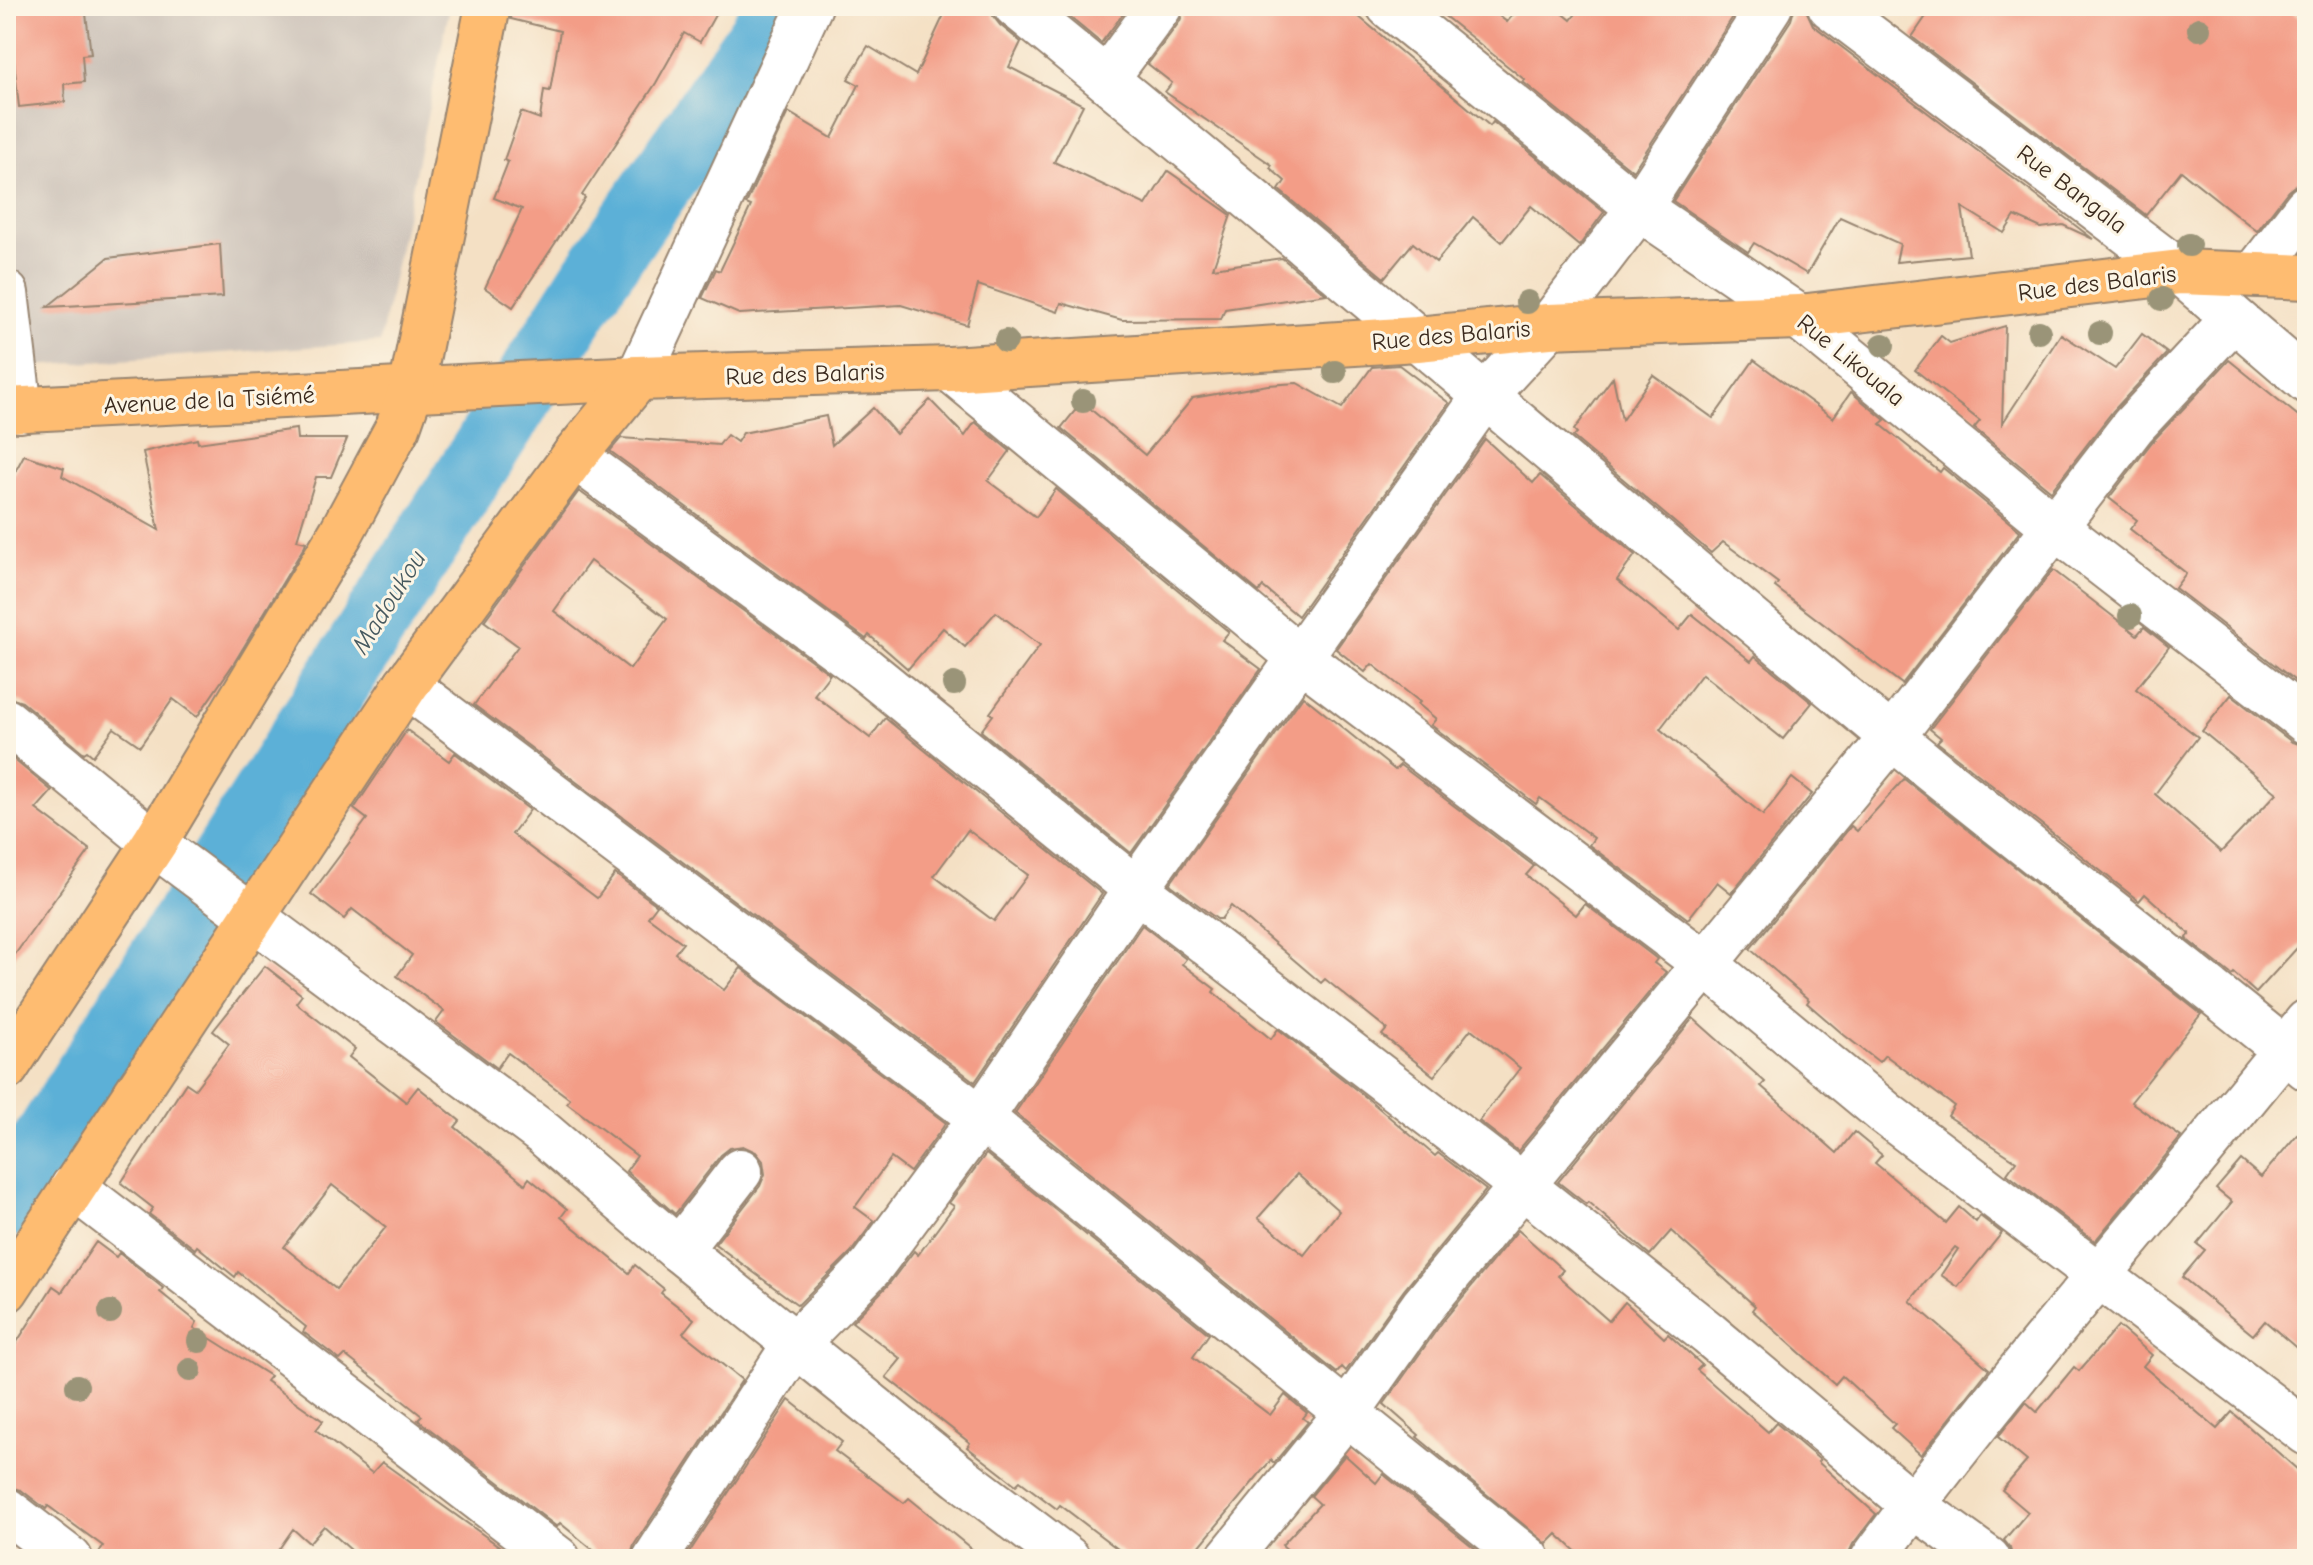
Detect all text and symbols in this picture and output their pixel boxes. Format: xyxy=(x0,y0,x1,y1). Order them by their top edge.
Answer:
street label: Rue Bangala xyxy=(2012,139,2132,239)
street label: Rue des Balaris xyxy=(2016,259,2178,307)
street label: Rue Likouala xyxy=(1792,308,1910,412)
street label: Rue des Balaris xyxy=(1370,314,1532,356)
street label: Rue des Balaris xyxy=(725,357,885,391)
street label: Avenue de la Tsiémé xyxy=(103,380,315,420)
water label: Madoukou xyxy=(345,545,433,660)

